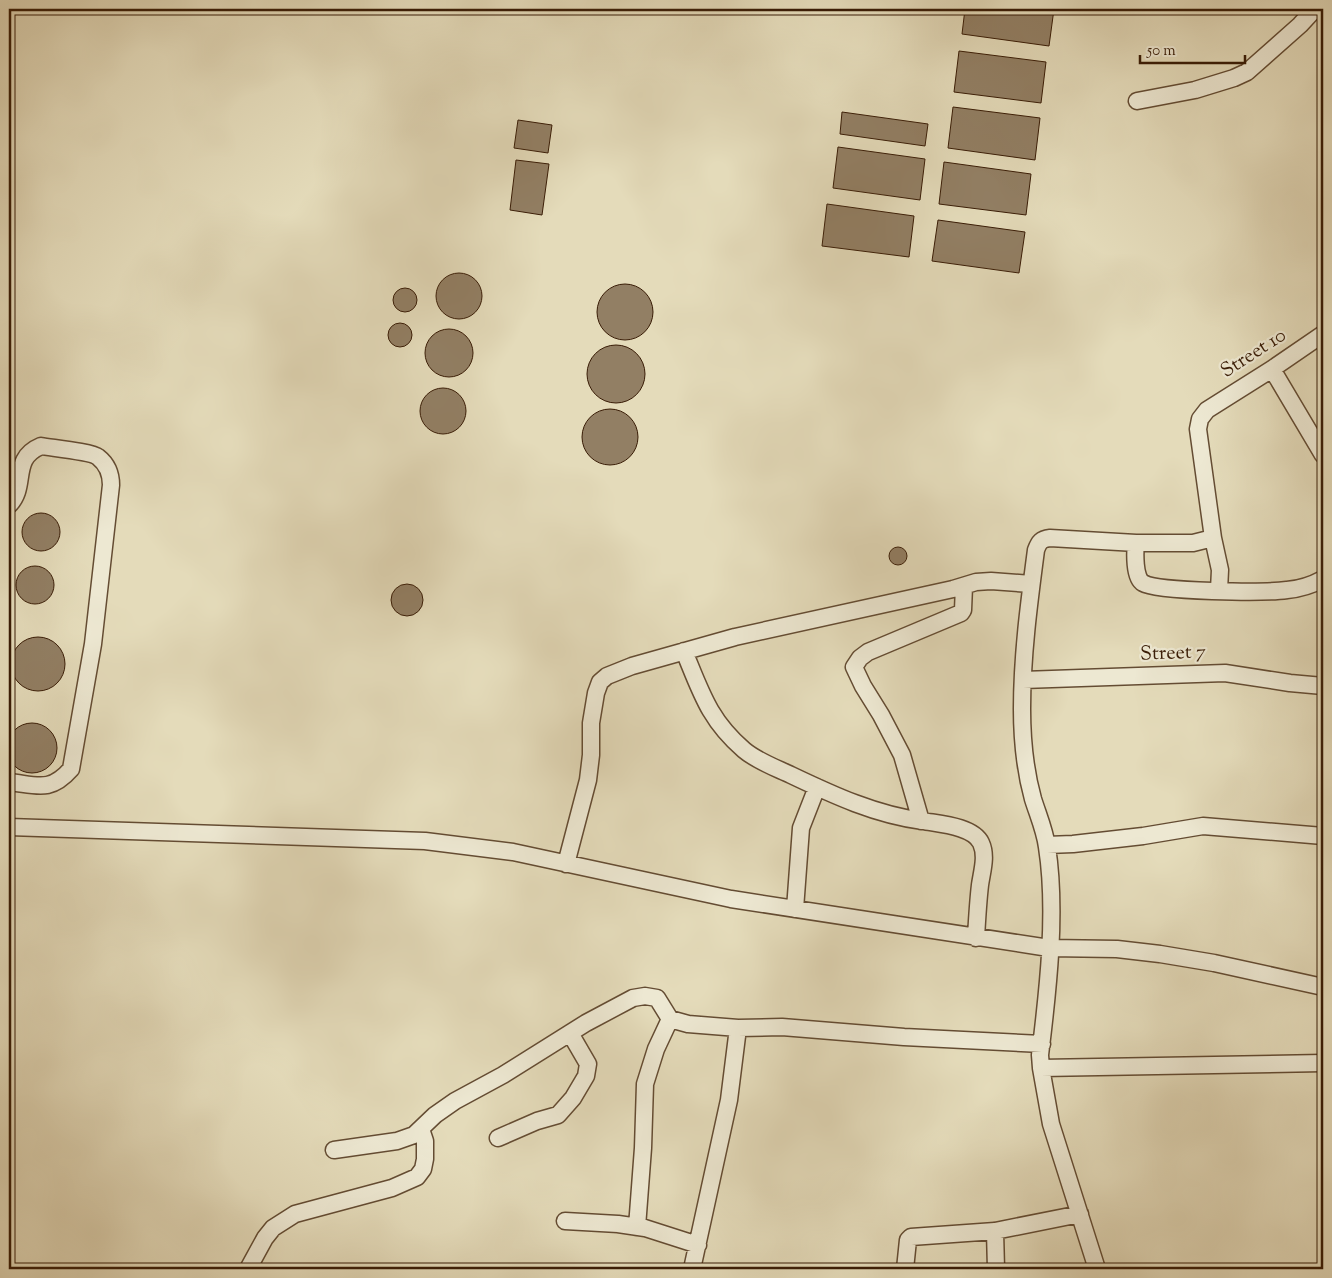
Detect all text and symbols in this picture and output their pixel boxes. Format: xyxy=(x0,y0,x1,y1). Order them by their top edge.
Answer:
scale bar xyxy=(1140,32,1244,64)
text: 50 m xyxy=(1146,41,1176,62)
street label: Street 10 xyxy=(1215,322,1293,386)
street label: Street 7 xyxy=(1140,638,1206,670)

